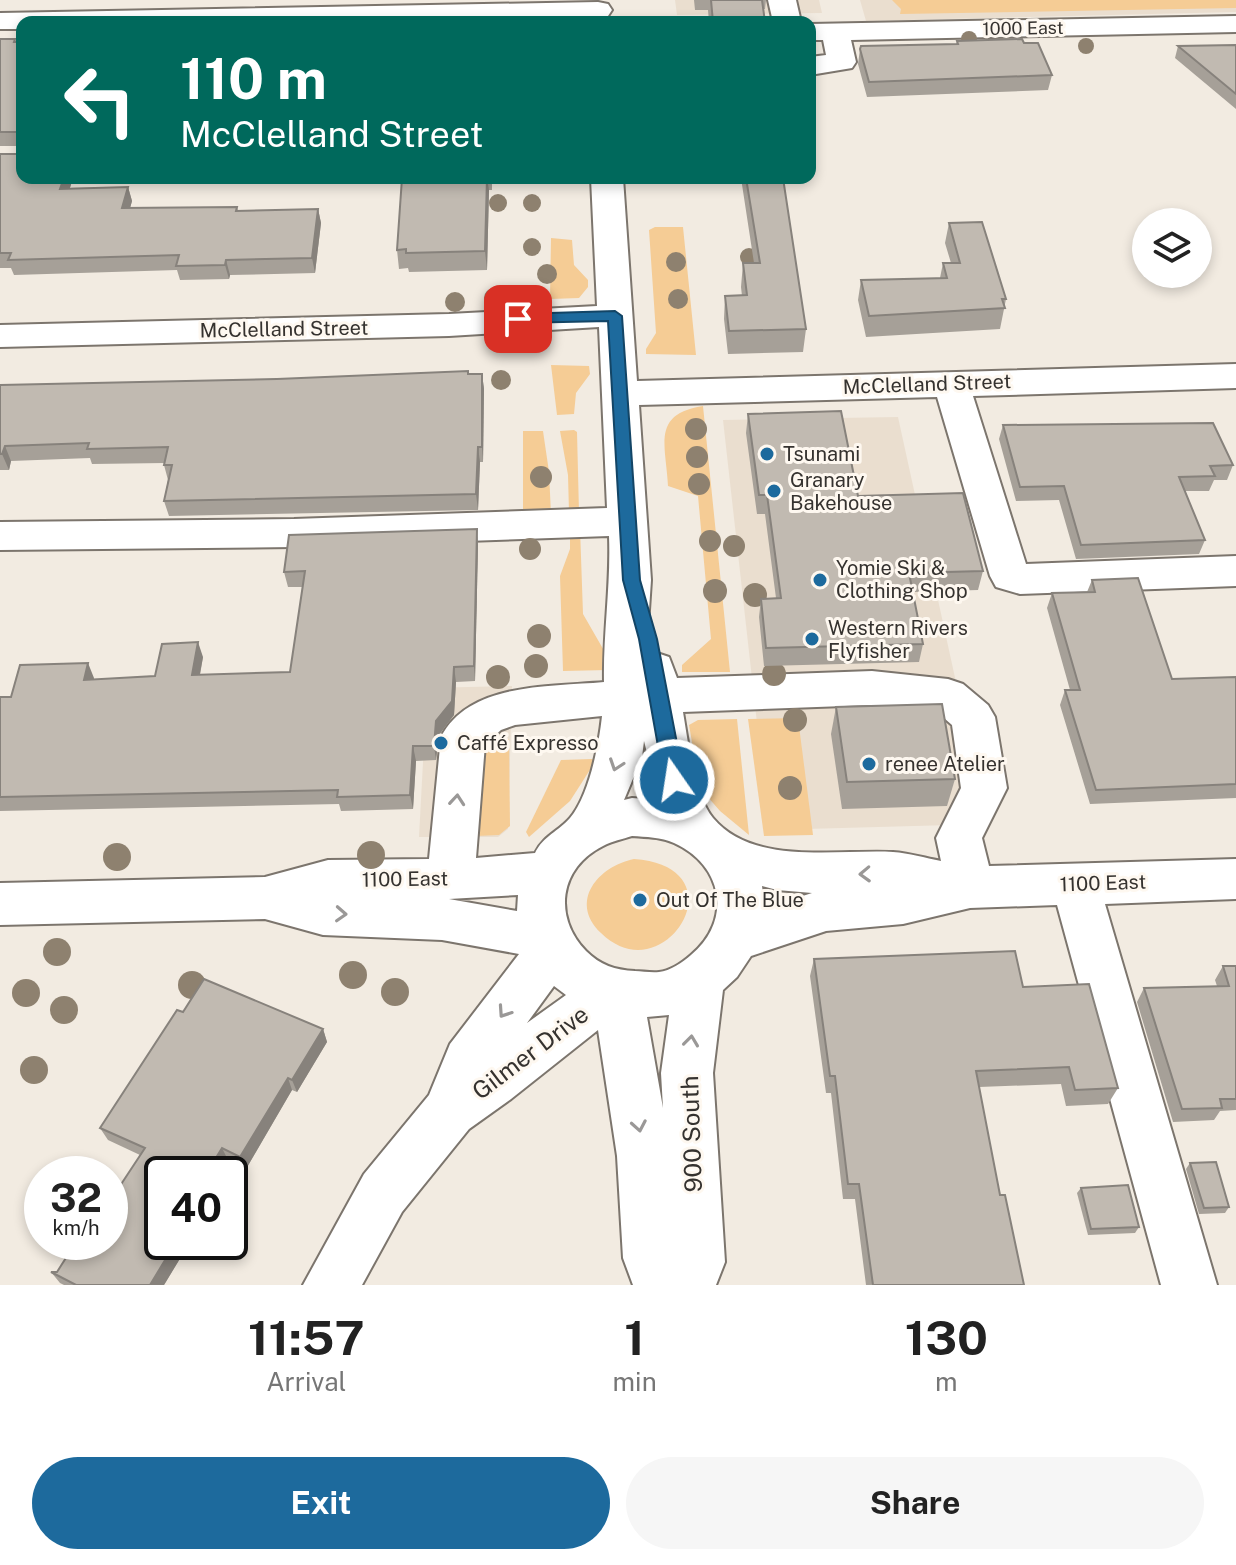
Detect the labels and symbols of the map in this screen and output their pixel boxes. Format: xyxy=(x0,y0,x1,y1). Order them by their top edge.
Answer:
street label: 1000 East xyxy=(982,17,1064,39)
pin xyxy=(484,285,552,353)
street label: McClelland Street xyxy=(199,316,369,342)
street label: McClelland Street xyxy=(842,369,1012,399)
place label: Tsunami xyxy=(783,442,860,466)
marker: Tsunami xyxy=(758,445,776,463)
place label: Granary Bakehouse xyxy=(790,468,892,515)
marker: Granary Bakehouse xyxy=(765,482,783,500)
place label: Yomie Ski & Clothing Shop xyxy=(836,556,968,603)
marker: Yomie Ski & Clothing Shop xyxy=(811,571,829,589)
place label: Western Rivers Flyfisher xyxy=(828,616,968,663)
marker: Western Rivers Flyfisher xyxy=(803,630,821,648)
place label: Caffé Expresso xyxy=(457,731,599,755)
marker: Caffé Expresso xyxy=(432,734,450,752)
position arrow xyxy=(632,738,716,822)
place label: renee Atelier xyxy=(885,752,1005,776)
marker: renee Atelier xyxy=(860,755,878,773)
one-way arrow xyxy=(609,757,625,771)
one-way arrow xyxy=(448,794,465,807)
one-way arrow xyxy=(858,865,871,882)
street label: 1100 East xyxy=(362,866,448,892)
street label: 1100 East xyxy=(1059,869,1147,897)
place label: Out Of The Blue xyxy=(656,888,804,912)
marker: Out Of The Blue xyxy=(631,891,649,909)
one-way arrow xyxy=(335,906,348,923)
street label: Gilmer Drive xyxy=(467,999,593,1105)
one-way arrow xyxy=(499,1003,514,1017)
one-way arrow xyxy=(682,1034,699,1048)
street label: 900 South xyxy=(675,1075,707,1193)
one-way arrow xyxy=(630,1120,647,1133)
speed limit sign: 40 xyxy=(144,1156,248,1260)

